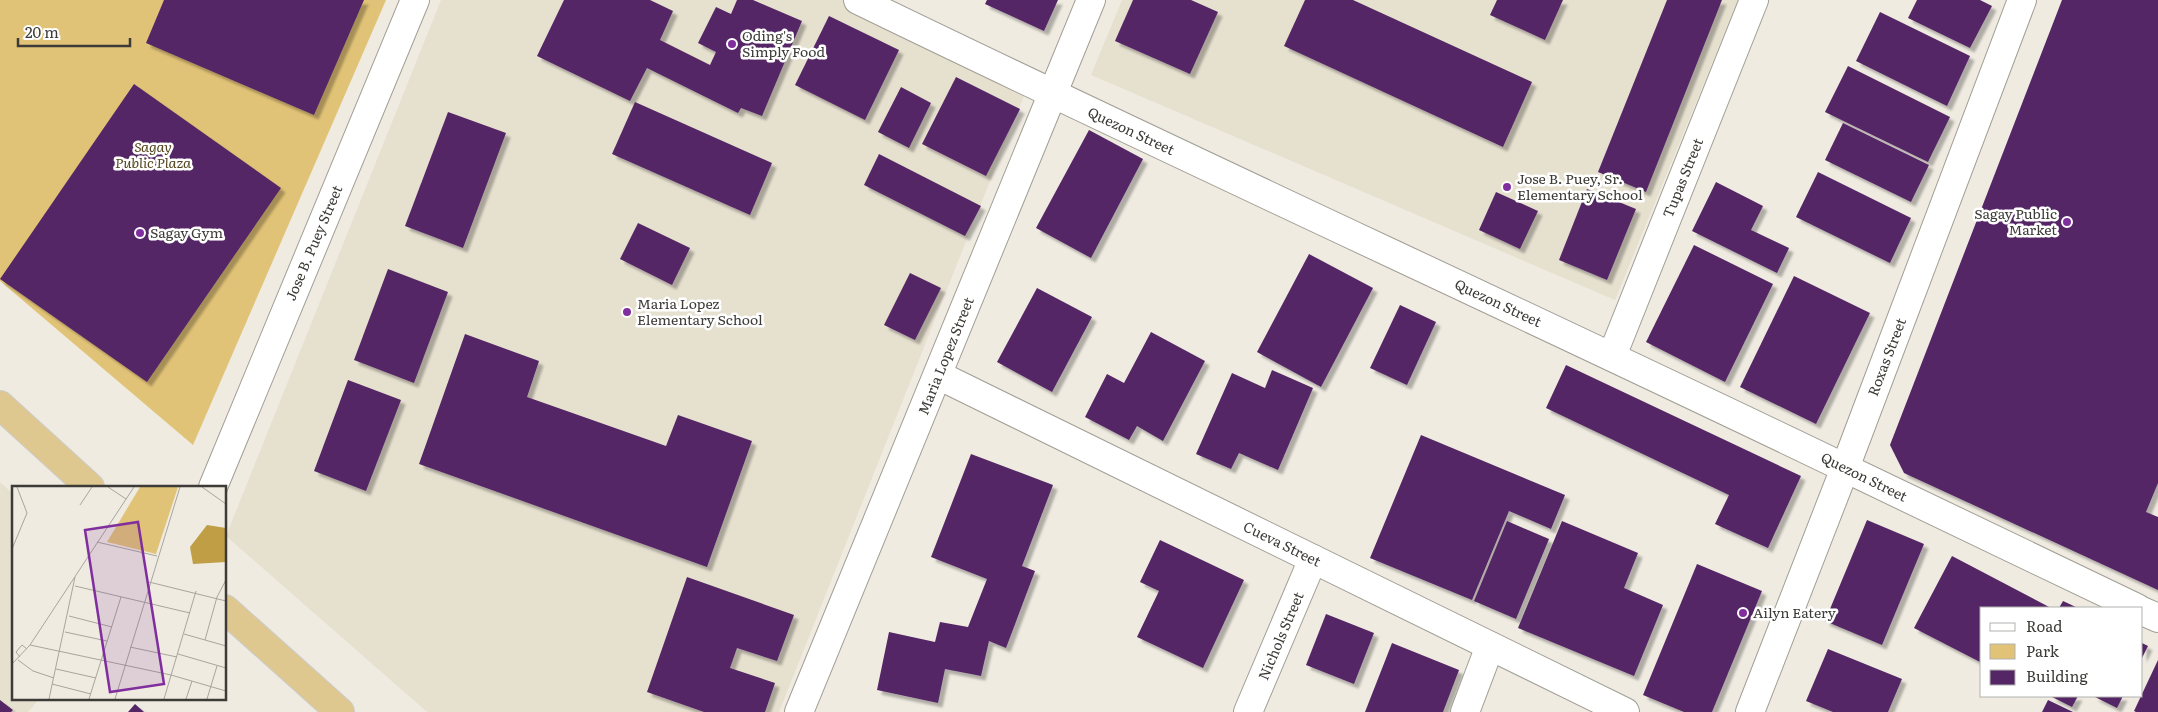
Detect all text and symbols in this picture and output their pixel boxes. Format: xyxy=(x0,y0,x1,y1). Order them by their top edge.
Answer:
scale bar xyxy=(18,15,130,47)
text: 20 m xyxy=(25,20,59,43)
place label: Oding's Simply Food xyxy=(742,25,825,61)
marker: Oding's Simply Food xyxy=(726,38,738,50)
street label: Quezon Street xyxy=(1085,101,1178,159)
street label: Tupas Street xyxy=(1657,135,1707,220)
park label: Sagay Public Plaza xyxy=(115,136,191,172)
place label: Jose B. Puey, Sr. Elementary School xyxy=(1517,168,1643,204)
street label: Jose B. Puey Street xyxy=(280,181,347,303)
marker: Jose B. Puey, Sr. Elementary School xyxy=(1501,181,1513,193)
place label: Sagay Public Market xyxy=(1974,203,2057,239)
marker: Sagay Public Market xyxy=(2061,216,2073,228)
place label: Sagay Gym xyxy=(150,222,223,242)
marker: Sagay Gym xyxy=(134,227,146,239)
street label: Quezon Street xyxy=(1452,273,1545,331)
place label: Maria Lopez Elementary School xyxy=(637,293,763,329)
street label: Maria Lopez Street xyxy=(912,293,978,417)
marker: Maria Lopez Elementary School xyxy=(621,306,633,318)
street label: Roxas Street xyxy=(1862,314,1910,399)
street label: Quezon Street xyxy=(1818,447,1911,506)
inset map xyxy=(12,486,226,700)
street label: Cueva Street xyxy=(1240,516,1325,571)
street label: Nichols Street xyxy=(1253,588,1308,683)
place label: Ailyn Eatery xyxy=(1753,602,1837,622)
marker: Ailyn Eatery xyxy=(1737,607,1749,619)
legend xyxy=(1980,607,2143,697)
text: Road xyxy=(2026,614,2062,637)
text: Park xyxy=(2026,639,2060,662)
text: Building xyxy=(2026,664,2088,687)

